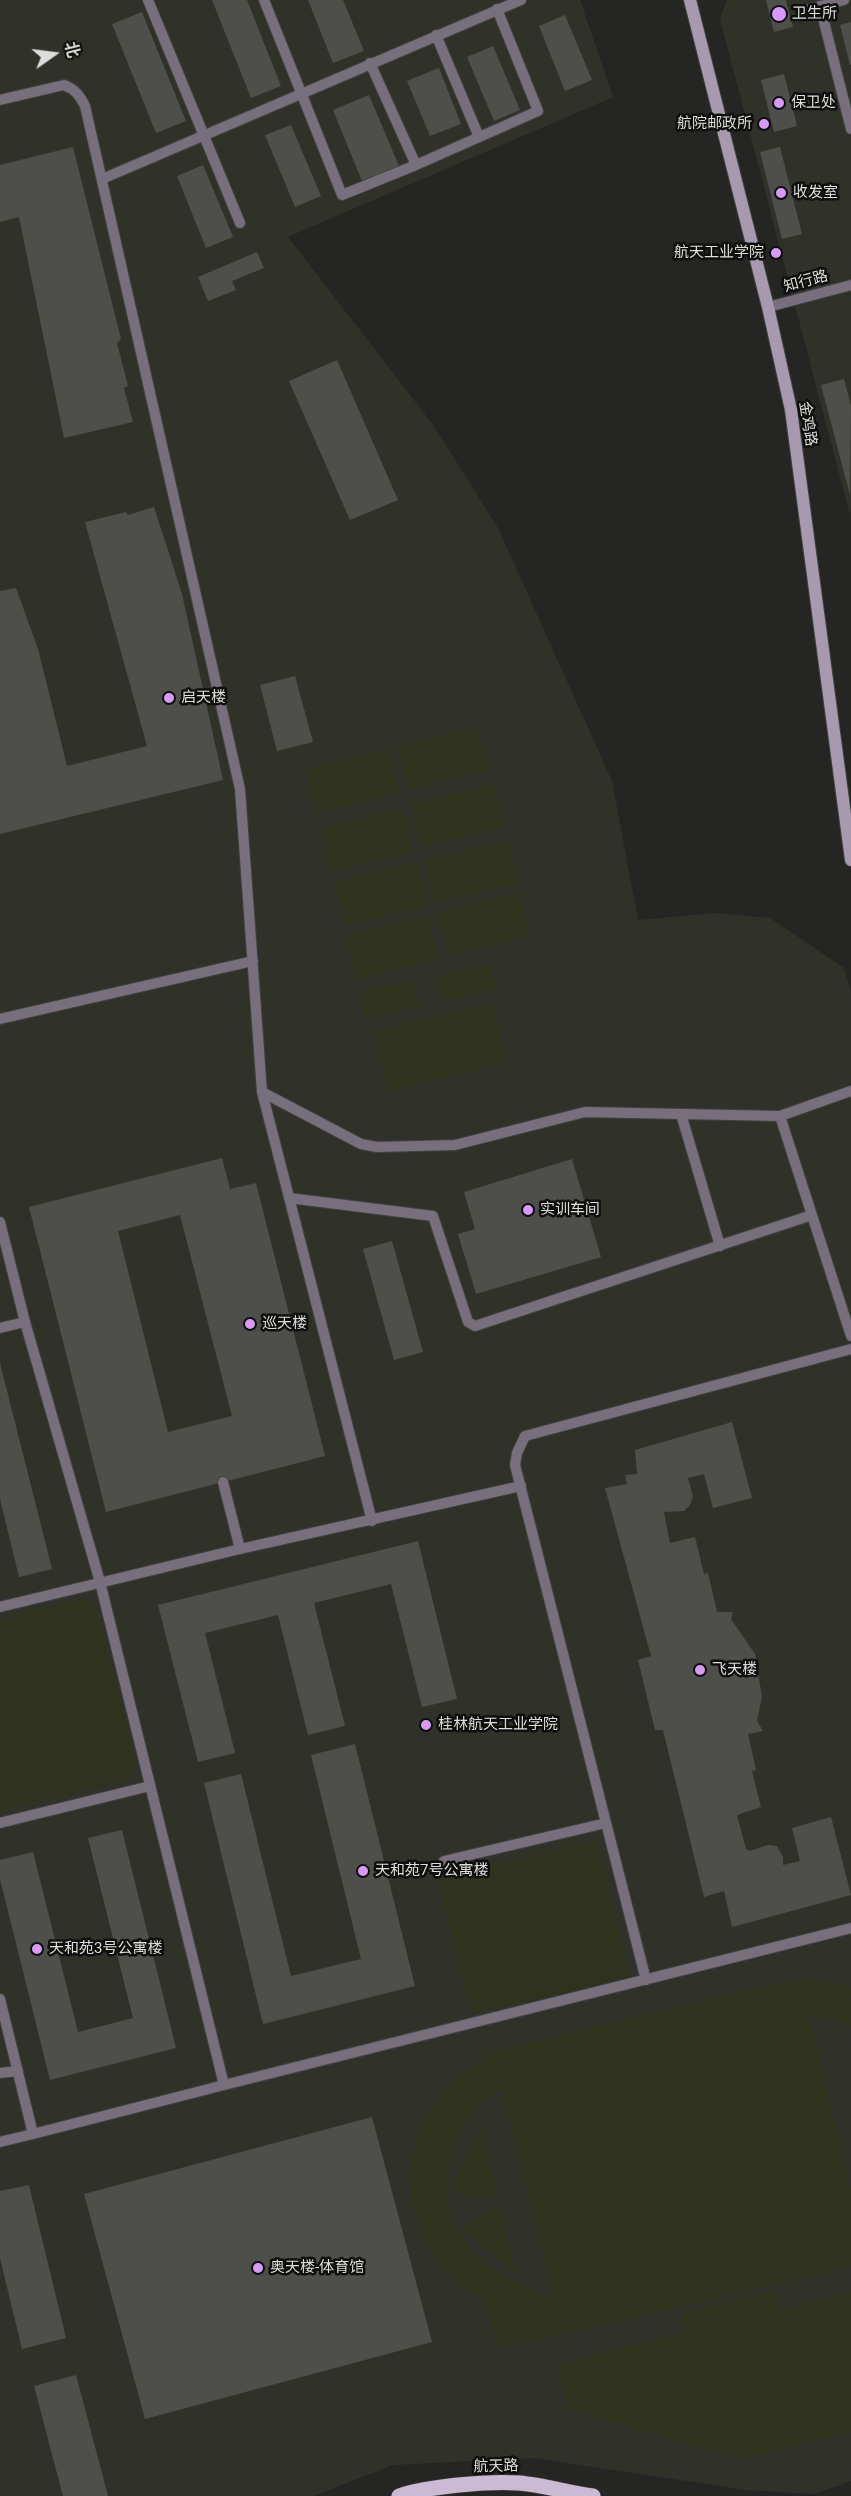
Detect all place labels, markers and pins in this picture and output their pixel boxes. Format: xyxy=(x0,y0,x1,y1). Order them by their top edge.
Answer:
marker: 卫生所 xyxy=(770,5,788,23)
place label: 卫生所 xyxy=(792,5,837,23)
place label: 保卫处 xyxy=(791,94,836,112)
marker: 保卫处 xyxy=(772,96,786,110)
place label: 航院邮政所 xyxy=(677,115,752,133)
marker: 航院邮政所 xyxy=(757,117,771,131)
place label: 收发室 xyxy=(793,184,838,202)
marker: 收发室 xyxy=(774,186,788,200)
place label: 航天工业学院 xyxy=(674,244,764,262)
marker: 航天工业学院 xyxy=(769,246,783,260)
place label: 启天楼 xyxy=(181,689,226,707)
marker: 启天楼 xyxy=(162,691,176,705)
place label: 实训车间 xyxy=(540,1201,600,1219)
marker: 实训车间 xyxy=(521,1203,535,1217)
place label: 巡天楼 xyxy=(262,1315,307,1333)
marker: 巡天楼 xyxy=(243,1317,257,1331)
place label: 飞天楼 xyxy=(712,1661,757,1679)
marker: 飞天楼 xyxy=(693,1663,707,1677)
place label: 桂林航天工业学院 xyxy=(438,1716,558,1734)
marker: 桂林航天工业学院 xyxy=(419,1718,433,1732)
place label: 天和苑7号公寓楼 xyxy=(375,1862,488,1880)
marker: 天和苑7号公寓楼 xyxy=(356,1864,370,1878)
place label: 天和苑3号公寓楼 xyxy=(49,1940,162,1958)
marker: 天和苑3号公寓楼 xyxy=(30,1942,44,1956)
place label: 奥天楼-体育馆 xyxy=(270,2259,364,2277)
marker: 奥天楼-体育馆 xyxy=(251,2261,265,2275)

